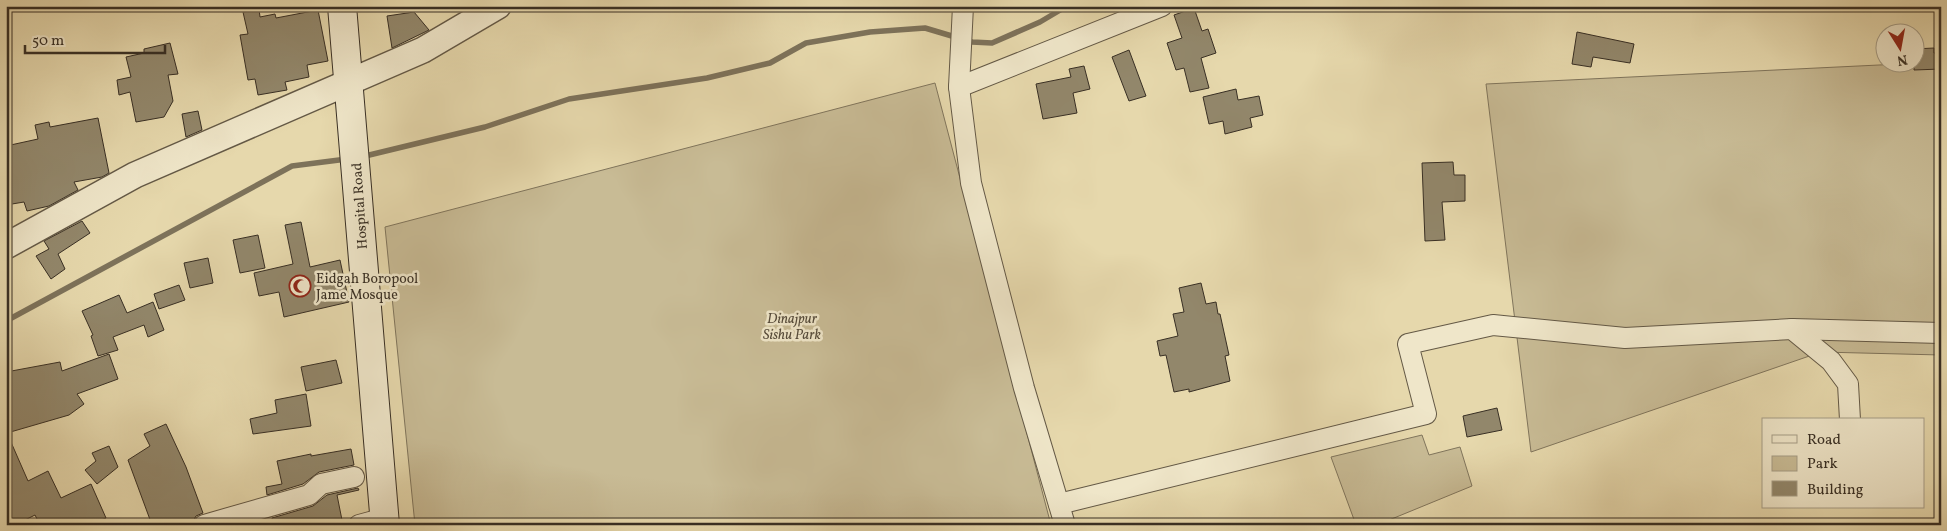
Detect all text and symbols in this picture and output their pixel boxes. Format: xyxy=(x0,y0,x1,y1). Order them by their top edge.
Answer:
scale bar xyxy=(25,22,165,54)
north arrow xyxy=(1874,22,1924,72)
text: 50 m xyxy=(32,31,64,52)
text: N xyxy=(1895,49,1909,70)
street label: Hospital Road xyxy=(348,162,373,250)
place label: Eidgah Boropool Jame Mosque xyxy=(316,270,418,305)
mosque icon: Eidgah Boropool Jame Mosque xyxy=(288,274,312,298)
park label: Dinajpur Sishu Park xyxy=(763,310,821,345)
legend xyxy=(1762,418,1924,508)
text: Road xyxy=(1807,430,1841,451)
text: Park xyxy=(1807,454,1838,475)
text: Building xyxy=(1807,480,1864,501)

